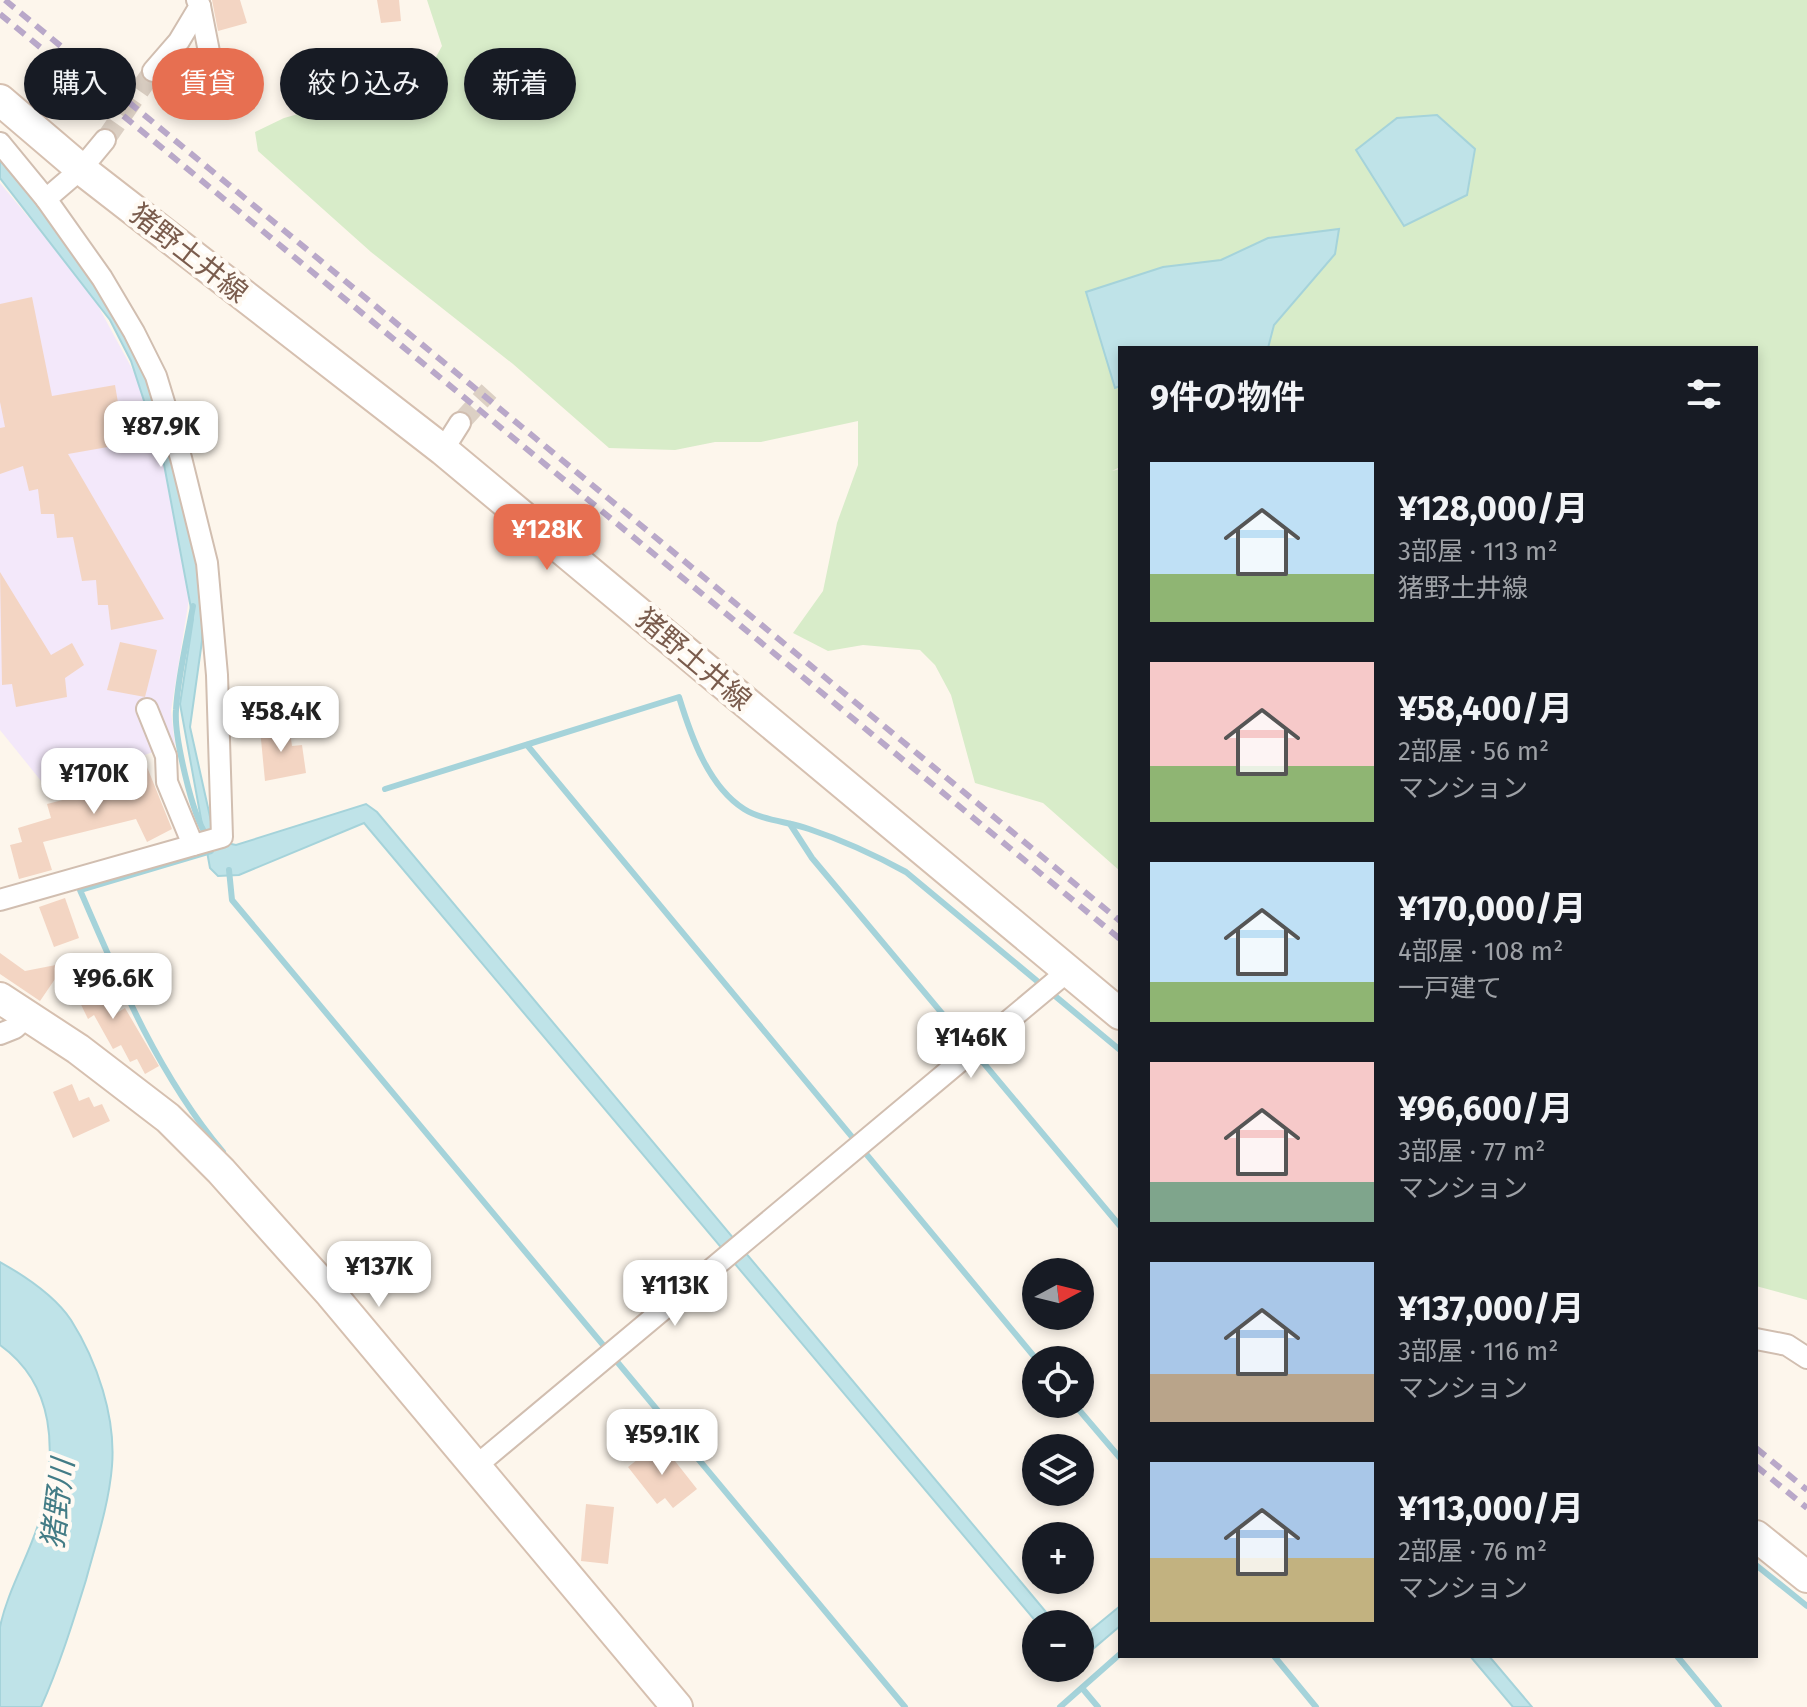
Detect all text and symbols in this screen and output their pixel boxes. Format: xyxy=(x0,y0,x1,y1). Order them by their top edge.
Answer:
chip: 購入 xyxy=(24,48,136,120)
chip: 賃貸 xyxy=(152,48,264,120)
chip: 絞り込み xyxy=(280,48,448,120)
chip: 新着 xyxy=(464,48,576,120)
street label: 猪野土井線 xyxy=(123,197,254,309)
icon: filters xyxy=(1682,372,1726,416)
text: 9件の物件 xyxy=(1150,377,1305,418)
pin: ¥87.9K xyxy=(96,401,226,469)
text: ¥87.9K xyxy=(122,411,200,442)
text: ¥128,000/月 xyxy=(1398,488,1588,529)
icon: home xyxy=(1214,494,1310,590)
pin: ¥128K xyxy=(491,504,603,572)
text: ¥128K xyxy=(511,514,583,545)
text: 3部屋 · 113 m² xyxy=(1398,536,1558,567)
text: 猪野土井線 xyxy=(1398,573,1528,604)
street label: 猪野土井線 xyxy=(629,602,758,717)
pin: ¥58.4K xyxy=(216,686,346,754)
text: ¥58,400/月 xyxy=(1398,688,1573,729)
icon: home xyxy=(1214,694,1310,790)
text: ¥58.4K xyxy=(241,696,321,727)
text: 2部屋 · 56 m² xyxy=(1398,736,1549,767)
pin: ¥170K xyxy=(38,748,150,816)
text: ¥170K xyxy=(59,758,129,789)
text: マンション xyxy=(1398,773,1528,804)
text: ¥170,000/月 xyxy=(1398,888,1587,929)
icon: home xyxy=(1214,894,1310,990)
text: 4部屋 · 108 m² xyxy=(1398,936,1563,967)
pin: ¥96.6K xyxy=(48,953,178,1021)
text: ¥96.6K xyxy=(73,963,153,994)
text: 一戸建て xyxy=(1398,973,1502,1004)
pin: ¥146K xyxy=(915,1012,1027,1080)
text: ¥146K xyxy=(935,1022,1007,1053)
text: ¥96,600/月 xyxy=(1398,1088,1573,1129)
icon: home xyxy=(1214,1094,1310,1190)
text: 3部屋 · 77 m² xyxy=(1398,1136,1546,1167)
text: マンション xyxy=(1398,1173,1528,1204)
pin: ¥137K xyxy=(323,1241,435,1309)
text: ¥137K xyxy=(345,1251,413,1282)
north arrow xyxy=(1022,1258,1094,1330)
map controls xyxy=(1022,1258,1094,1682)
pin: ¥113K xyxy=(619,1260,731,1328)
text: ¥113K xyxy=(641,1270,709,1301)
text: ¥137,000/月 xyxy=(1398,1288,1585,1329)
icon: home xyxy=(1214,1294,1310,1390)
text: 3部屋 · 116 m² xyxy=(1398,1336,1558,1367)
button: locate xyxy=(1022,1346,1094,1418)
text: マンション xyxy=(1398,1373,1528,1404)
pin: ¥59.1K xyxy=(597,1409,727,1477)
text: ¥59.1K xyxy=(625,1419,699,1450)
button: layers xyxy=(1022,1434,1094,1506)
water label: 猪野川 xyxy=(35,1454,82,1551)
text: ¥113,000/月 xyxy=(1398,1488,1584,1529)
icon: home xyxy=(1214,1494,1310,1590)
button: + xyxy=(1022,1522,1094,1594)
text: 2部屋 · 76 m² xyxy=(1398,1536,1547,1567)
text: マンション xyxy=(1398,1573,1528,1604)
button: − xyxy=(1022,1610,1094,1682)

